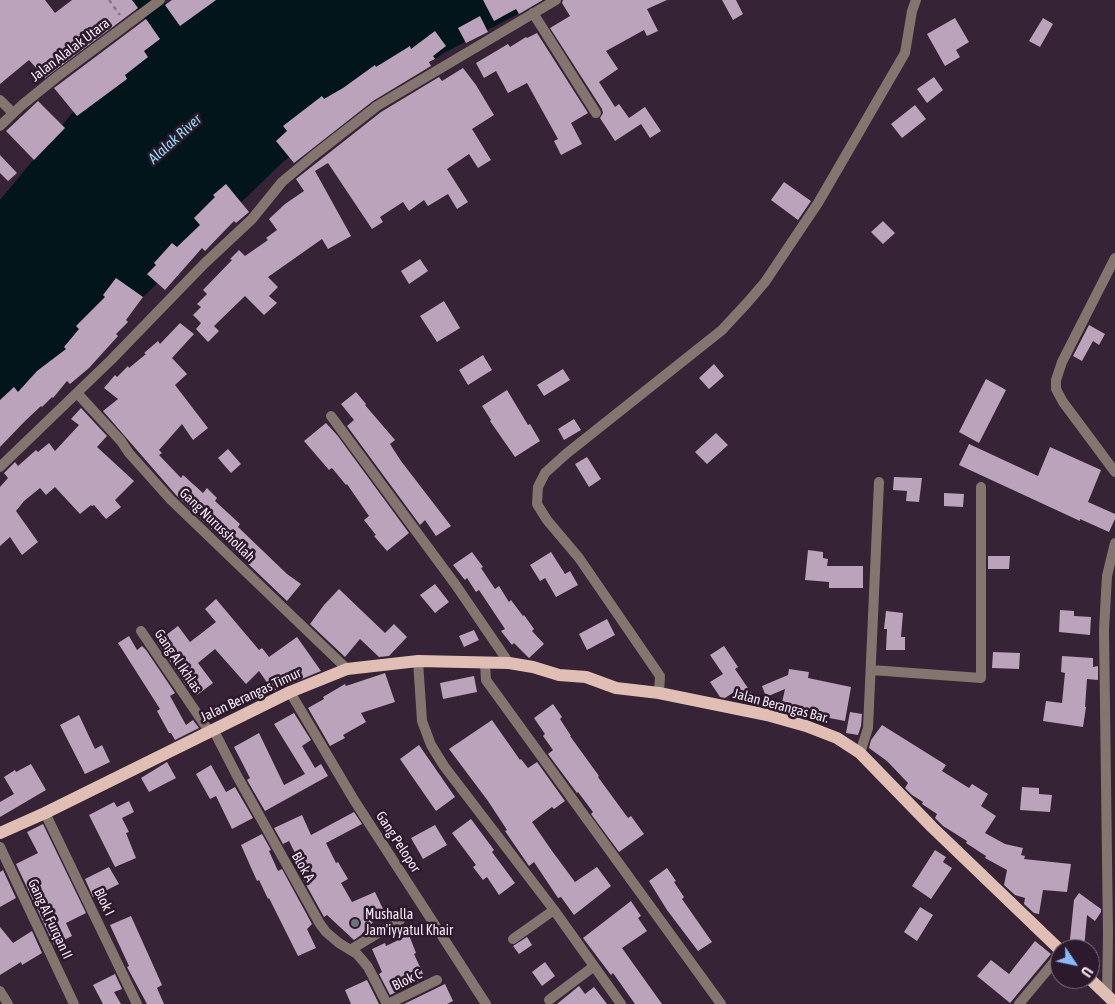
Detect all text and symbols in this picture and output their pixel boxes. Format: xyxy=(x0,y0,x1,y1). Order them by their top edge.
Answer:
street label: Jalan Alalak Utara xyxy=(27,15,113,85)
water label: Alalak River xyxy=(145,110,205,168)
street label: Gang Nurusshollah xyxy=(176,485,258,565)
street label: Gang Al Ikhlas xyxy=(151,626,205,696)
street label: Jalan Berangas Timur xyxy=(198,664,304,726)
street label: Jalan Berangas Bar. xyxy=(731,685,831,727)
street label: Gang Pelopor xyxy=(372,808,424,876)
street label: Blok A xyxy=(288,849,318,885)
street label: Gang Al Furqan II xyxy=(24,876,76,962)
street label: Blok I xyxy=(90,886,118,918)
place label: Mushalla Jam'iyyatul Khair xyxy=(365,907,453,940)
marker: Mushalla Jam'iyyatul Khair xyxy=(349,917,361,929)
north arrow xyxy=(1050,939,1100,989)
text: U xyxy=(1078,964,1096,980)
street label: Blok C xyxy=(389,966,425,994)

